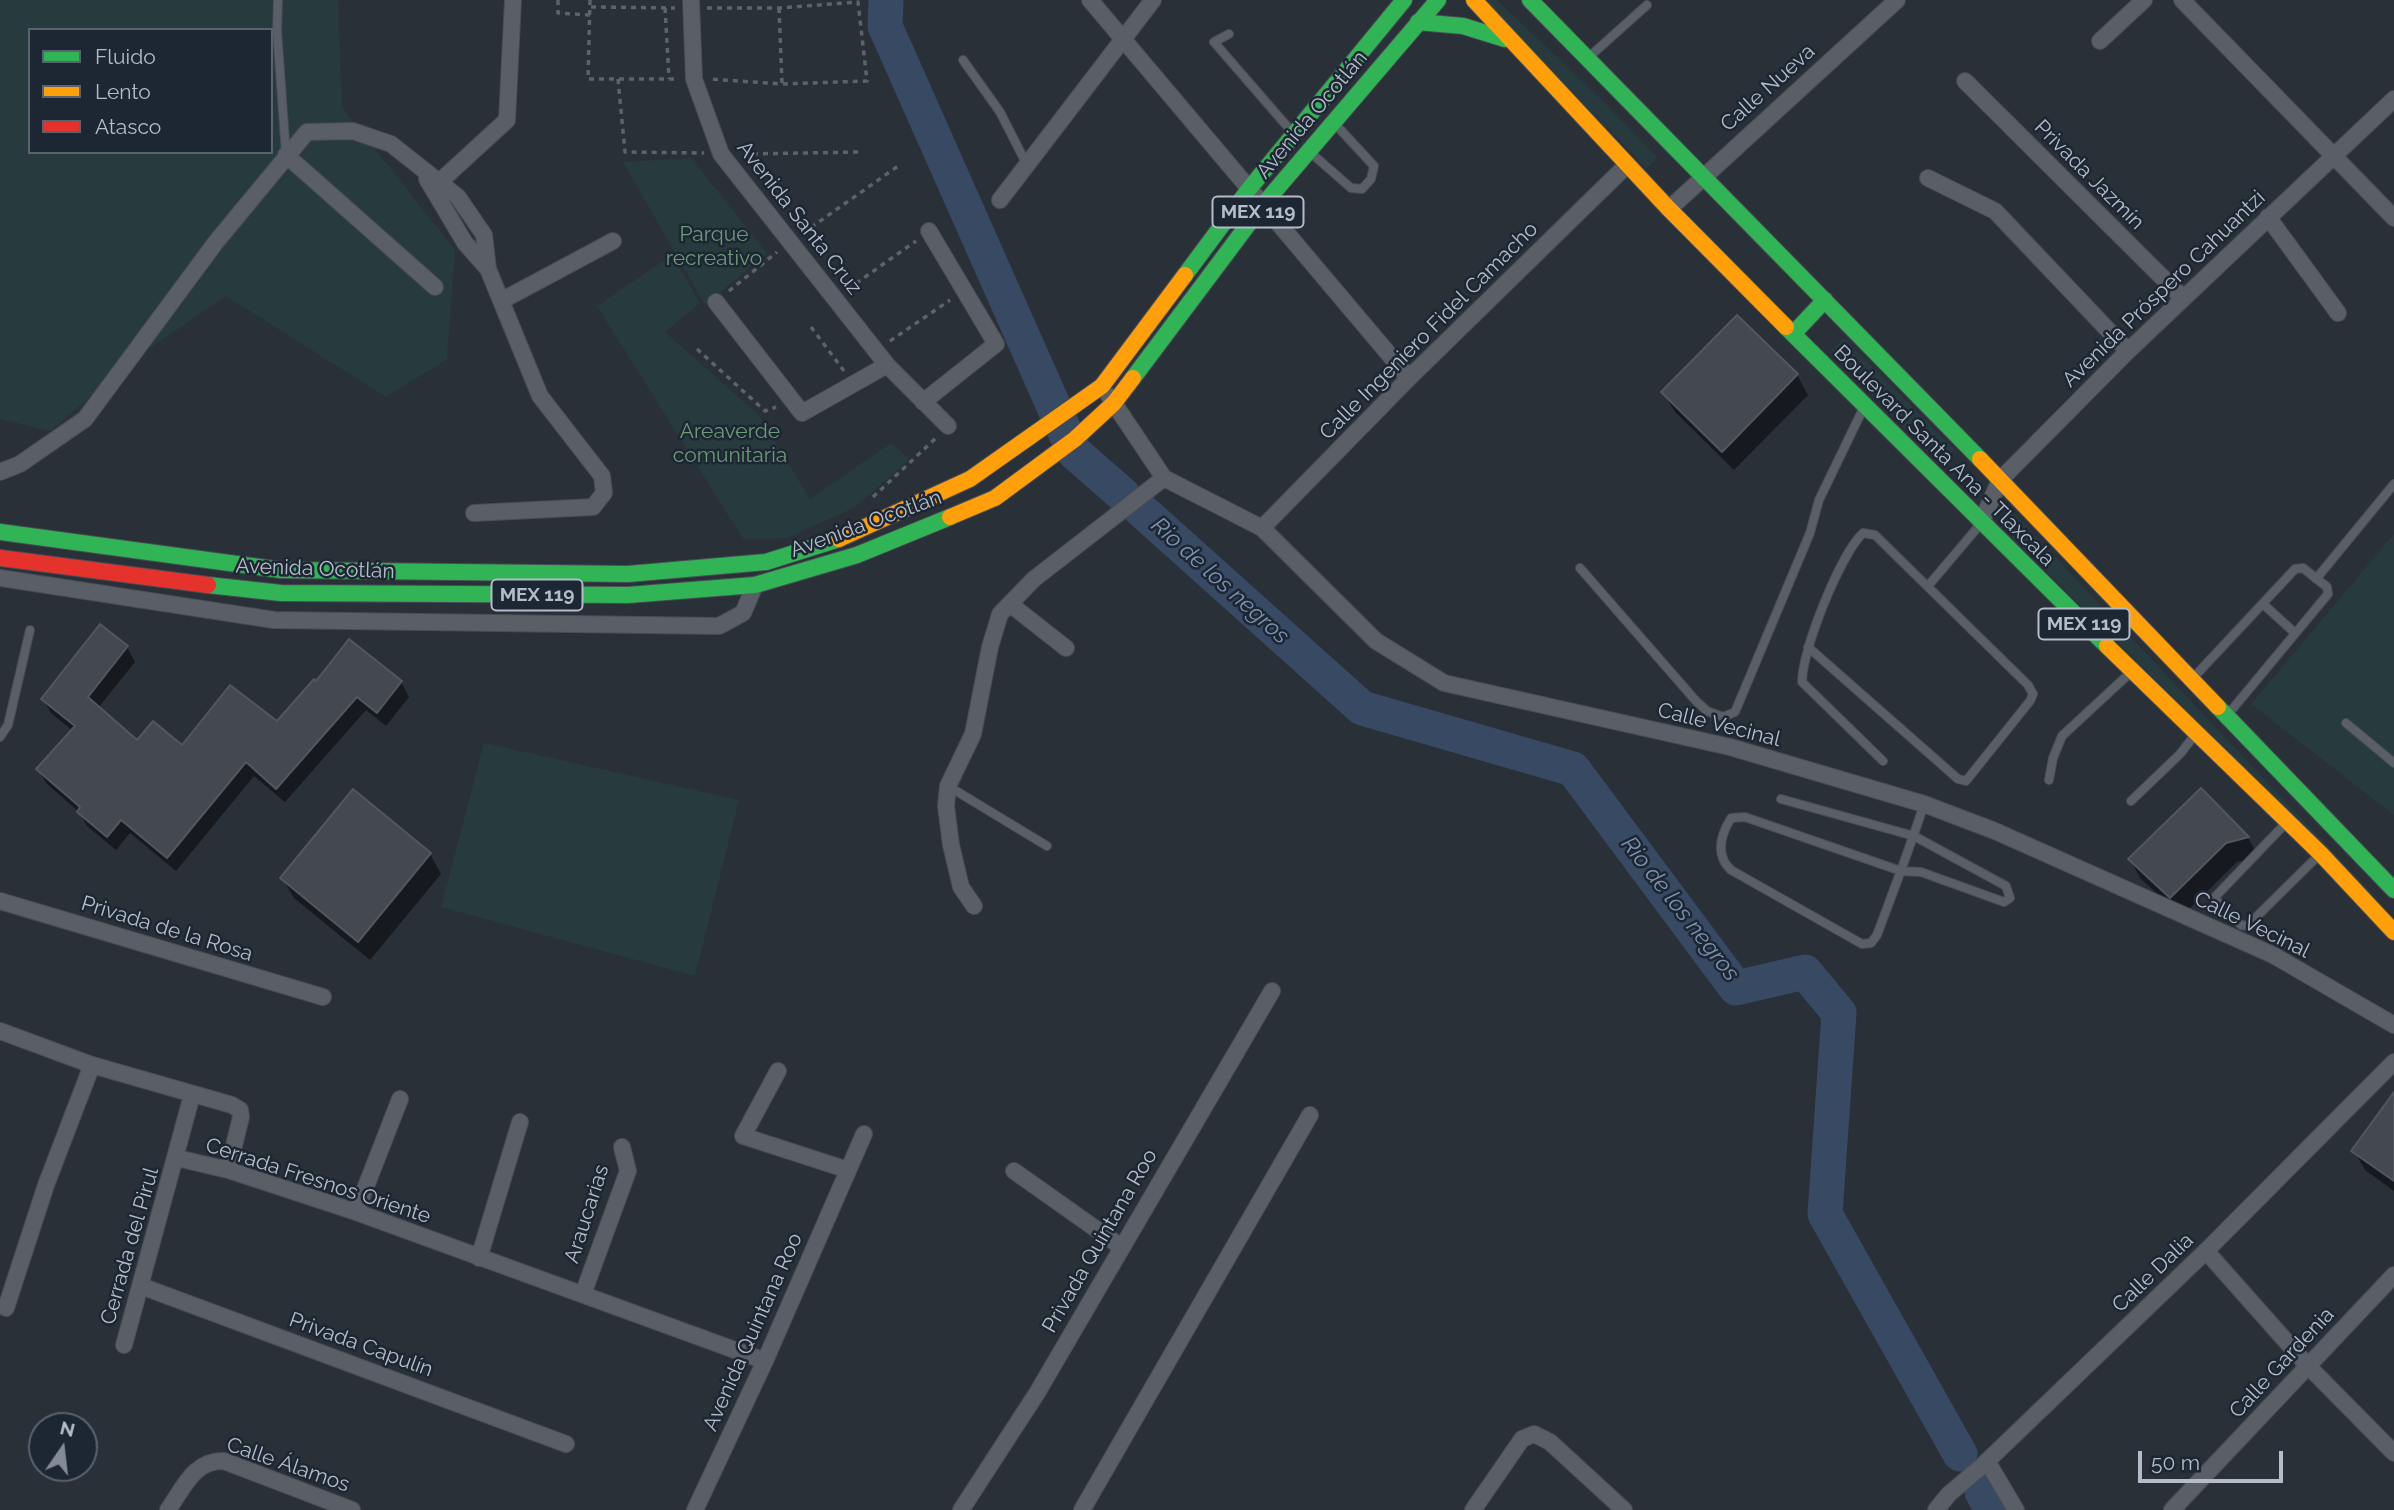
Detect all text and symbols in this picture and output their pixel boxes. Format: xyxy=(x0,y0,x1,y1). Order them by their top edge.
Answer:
legend xyxy=(28,28,273,154)
street label: Calle Nueva xyxy=(1716,39,1820,137)
text: Fluido xyxy=(95,44,156,69)
street label: Avenida Ocotlán xyxy=(1251,46,1373,184)
text: Lento xyxy=(95,79,151,104)
text: Atasco xyxy=(95,114,161,139)
street label: Privada Jazmín xyxy=(2029,115,2149,235)
street label: Avenida Santa Cruz xyxy=(731,136,867,300)
street label: Avenida Próspero Cahuantzi xyxy=(2057,185,2271,393)
road number: MEX 119 xyxy=(1212,196,1304,228)
street label: Calle Ingeniero Fidel Camacho xyxy=(1315,217,1543,445)
park label: Parque recreativo xyxy=(666,222,762,272)
street label: Boulevard Santa Ana - Tlaxcala xyxy=(1828,340,2060,572)
park label: Areaverde comunitaria xyxy=(673,419,787,469)
street label: Avenida Ocotlán xyxy=(787,485,945,563)
water label: Rio de los negros xyxy=(1145,512,1295,650)
street label: Avenida Ocotlán xyxy=(235,554,395,584)
road number: MEX 119 xyxy=(491,580,582,610)
road number: MEX 119 xyxy=(2038,608,2130,639)
street label: Calle Vecinal xyxy=(1655,698,1783,752)
water label: Rio de los negros xyxy=(1615,831,1745,987)
street label: Calle Vecinal xyxy=(2190,886,2314,964)
street label: Privada de la Rosa xyxy=(78,891,256,967)
street label: Cerrada Fresnos Oriente xyxy=(202,1133,434,1229)
street label: Privada Quintana Roo xyxy=(1037,1145,1163,1337)
street label: Araucarias xyxy=(559,1162,615,1266)
street label: Cerrada del Pirul xyxy=(96,1164,164,1328)
street label: Calle Dalia xyxy=(2107,1228,2199,1318)
street label: Avenida Quintana Roo xyxy=(698,1229,808,1435)
street label: Calle Gardenia xyxy=(2224,1302,2340,1424)
street label: Privada Capulín xyxy=(286,1307,436,1383)
north arrow xyxy=(28,1412,98,1482)
text: N xyxy=(58,1416,77,1441)
street label: Calle Álamos xyxy=(223,1432,353,1498)
scale bar xyxy=(2142,1436,2287,1480)
text: 50 m xyxy=(2151,1450,2200,1475)

